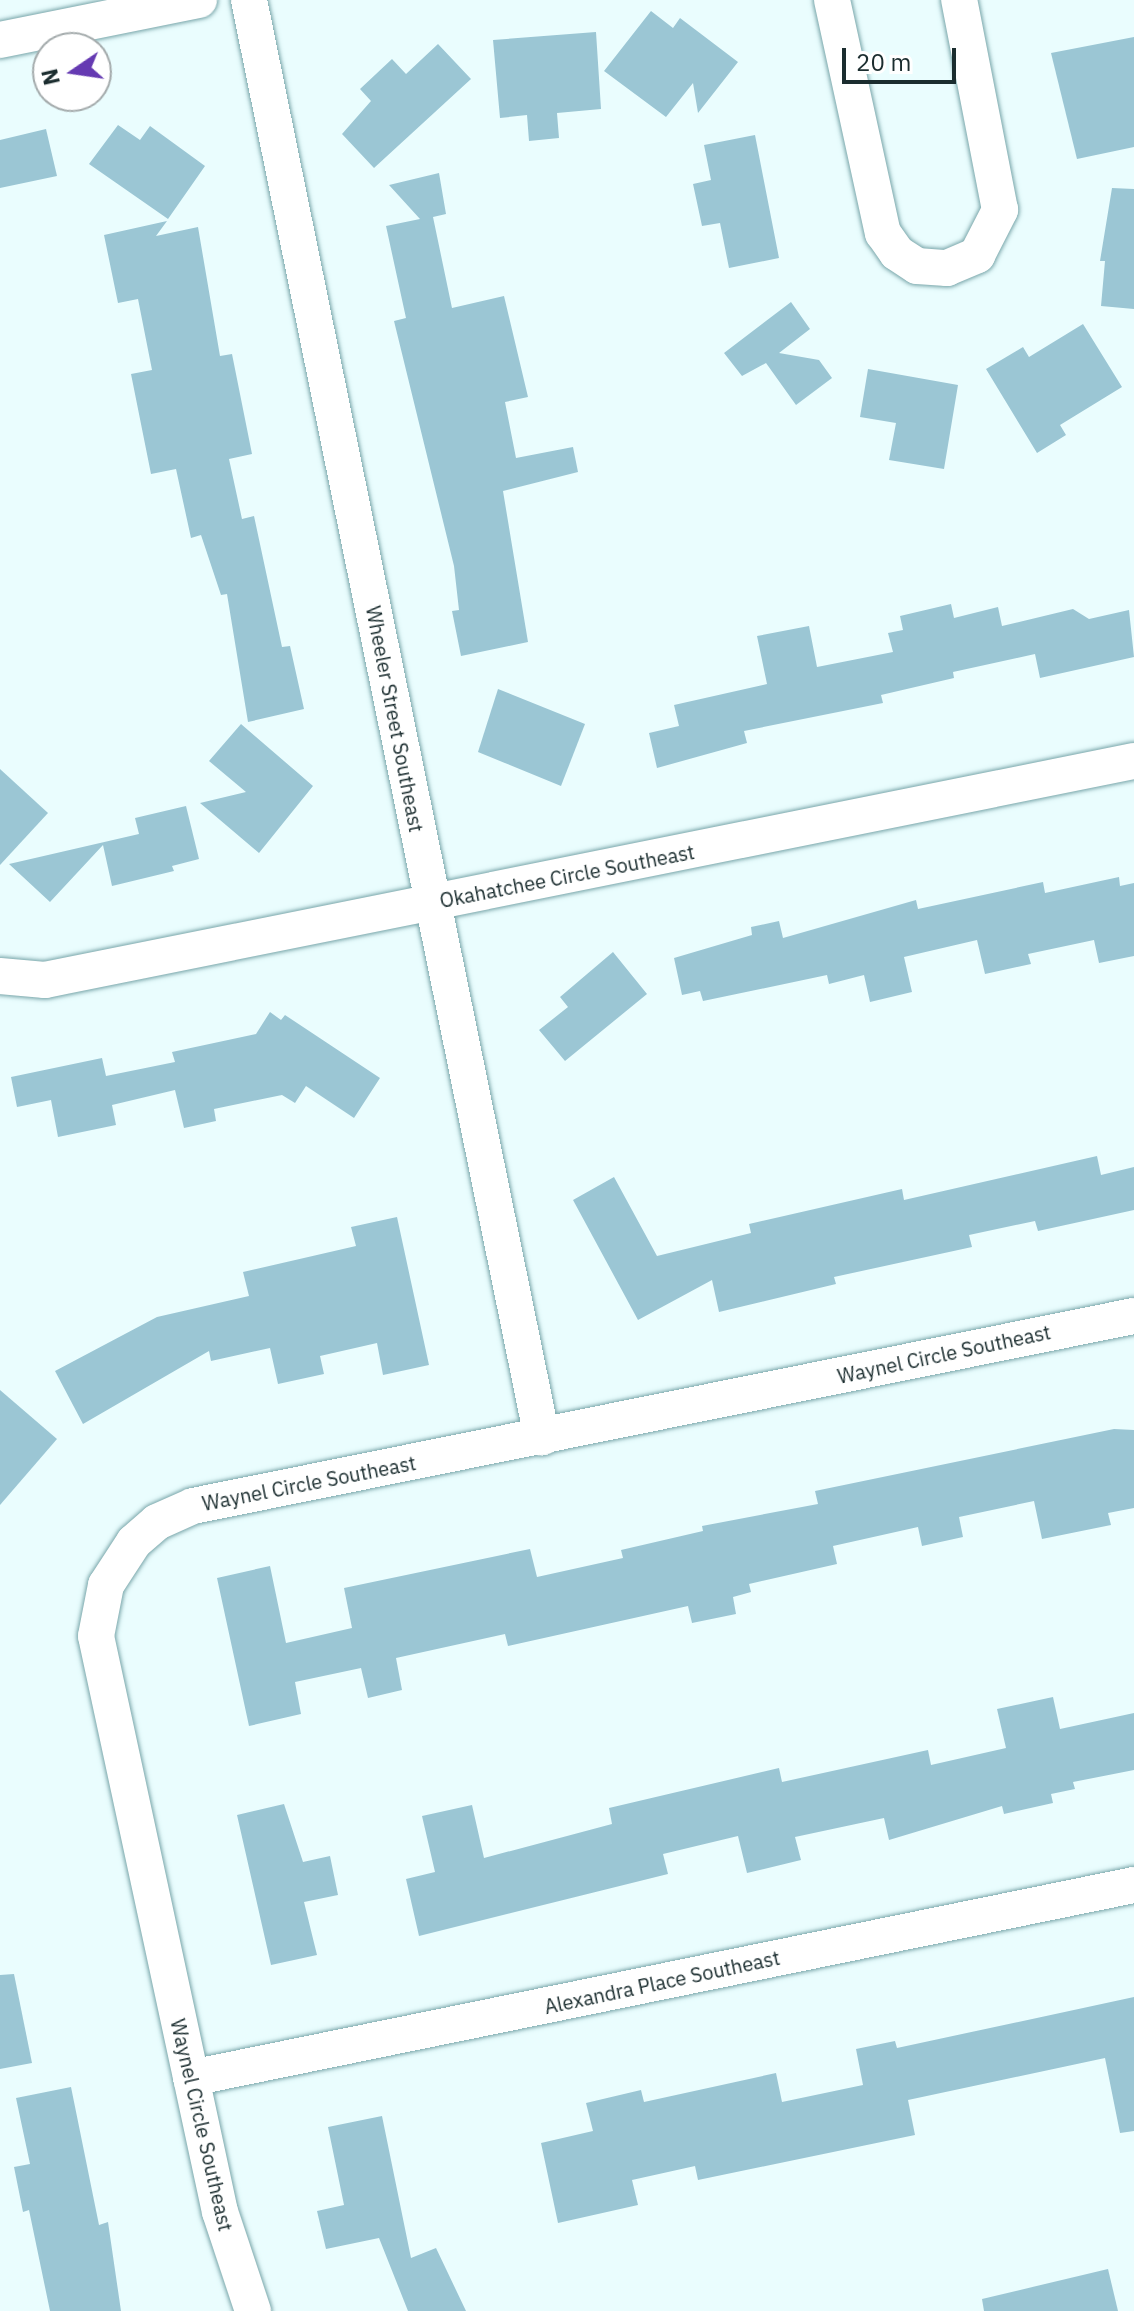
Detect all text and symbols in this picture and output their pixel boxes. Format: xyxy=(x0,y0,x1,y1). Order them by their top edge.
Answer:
north arrow xyxy=(32,32,112,112)
scale bar xyxy=(846,32,960,82)
text: 20 m xyxy=(856,46,911,78)
text: N xyxy=(34,66,66,88)
street label: Wheeler Street Southeast xyxy=(361,604,429,834)
street label: Okahatchee Circle Southeast xyxy=(438,840,696,912)
street label: Waynel Circle Southeast xyxy=(835,1320,1053,1388)
street label: Waynel Circle Southeast xyxy=(200,1450,418,1516)
street label: Alexandra Place Southeast xyxy=(542,1945,782,2019)
street label: Waynel Circle Southeast xyxy=(166,2016,238,2234)

